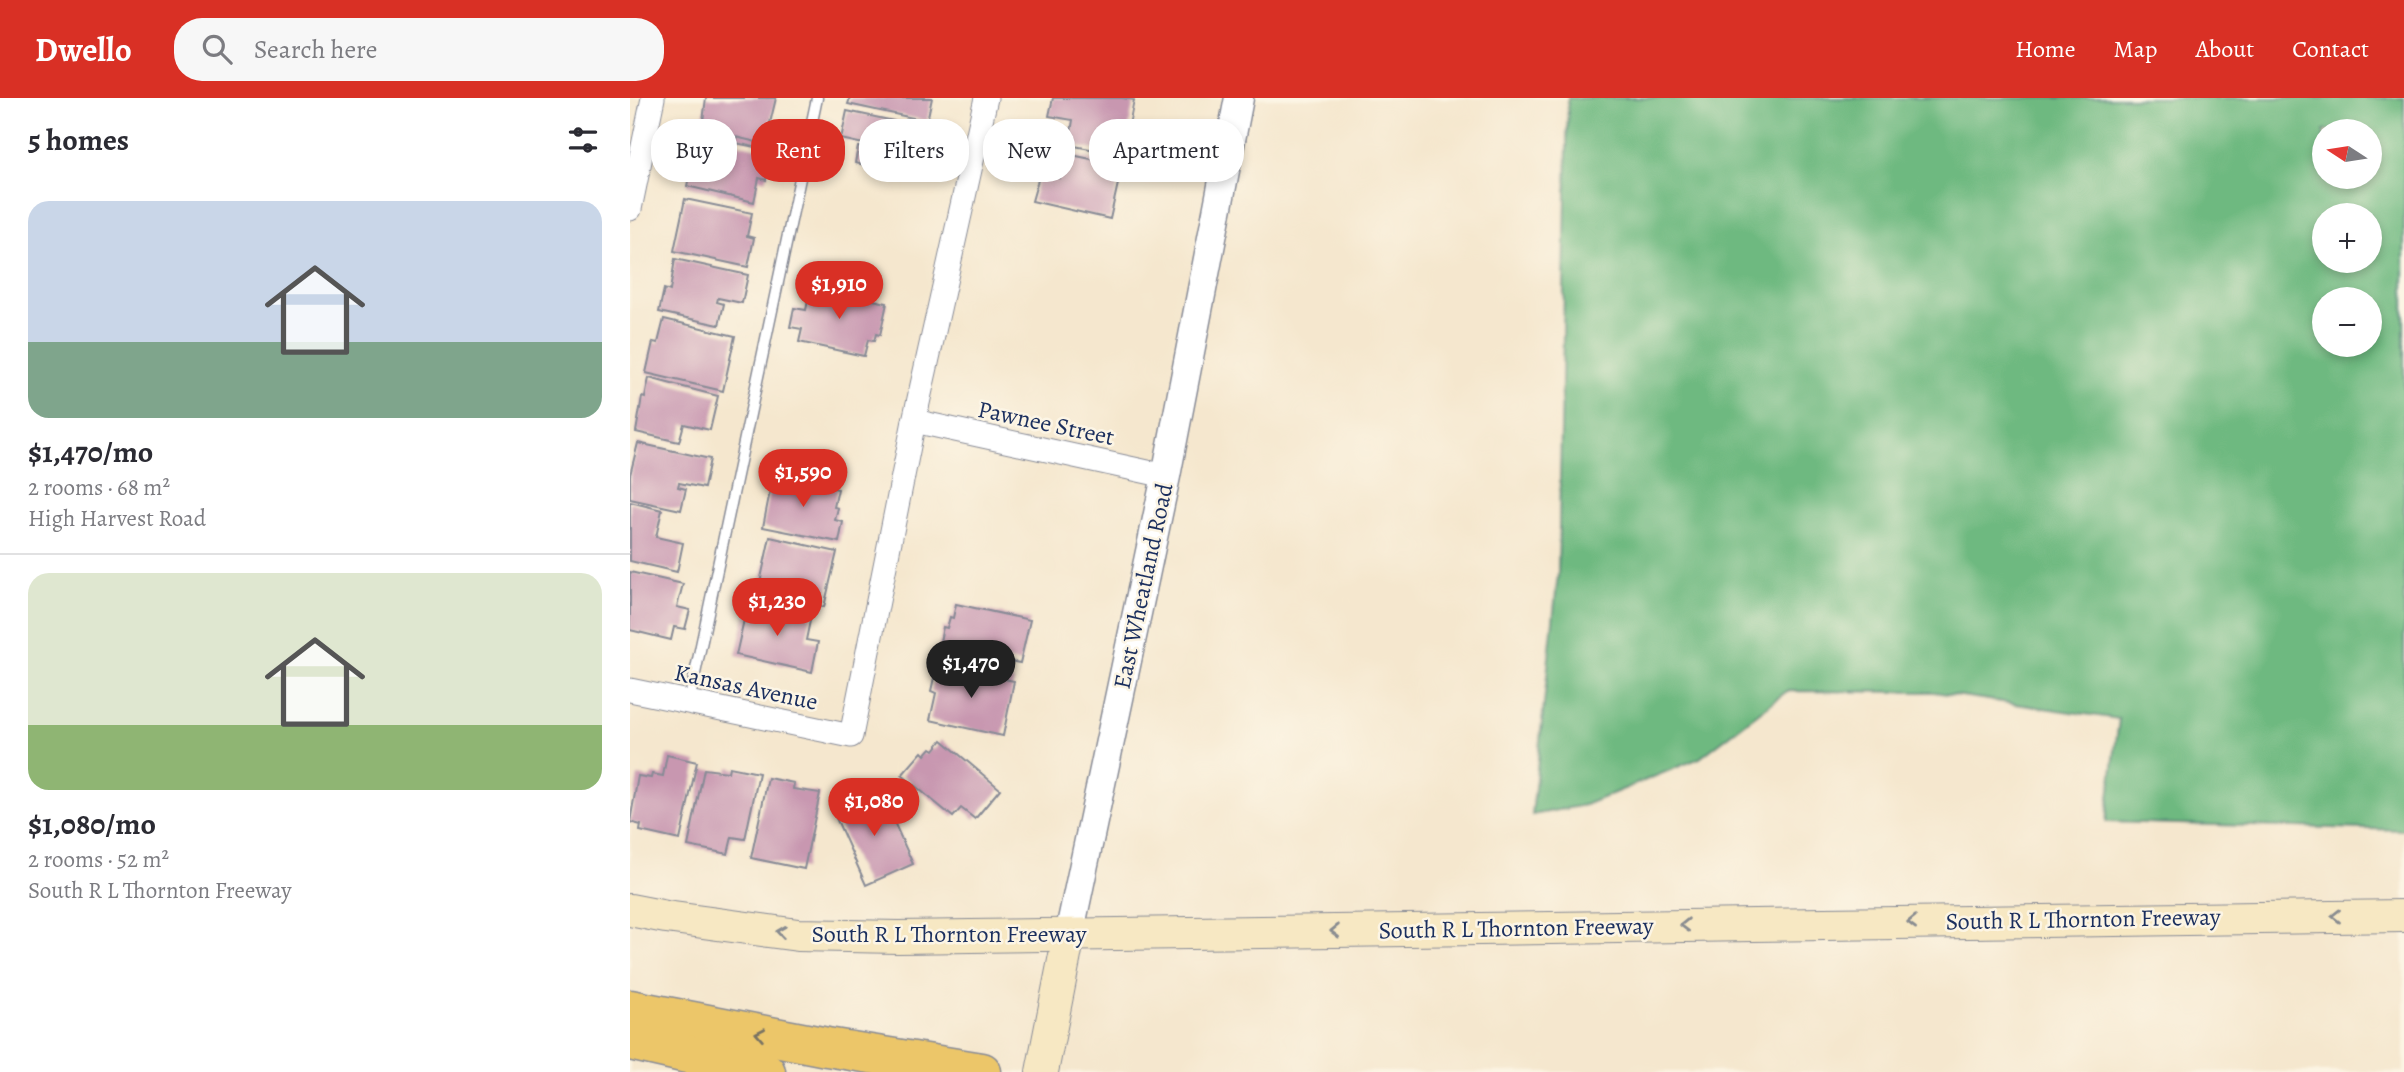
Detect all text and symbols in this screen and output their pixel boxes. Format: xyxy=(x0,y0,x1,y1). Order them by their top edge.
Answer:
search box xyxy=(174,18,664,81)
text: Dwello xyxy=(35,27,132,72)
icon: search xyxy=(198,30,236,68)
text: Search here xyxy=(254,32,377,67)
text: Home xyxy=(2015,33,2076,65)
text: Map xyxy=(2114,33,2158,65)
text: About xyxy=(2196,33,2254,65)
text: Contact xyxy=(2292,33,2369,65)
chip: Buy xyxy=(651,119,737,182)
chip: Rent xyxy=(751,119,845,182)
chip: Filters xyxy=(859,119,969,182)
chip: New xyxy=(983,119,1075,182)
chip: Apartment xyxy=(1089,119,1244,182)
north arrow xyxy=(2312,119,2382,189)
map controls xyxy=(2312,119,2382,357)
text: 5 homes xyxy=(28,120,129,160)
icon: filters xyxy=(564,121,602,159)
button: + xyxy=(2312,203,2382,273)
icon: home xyxy=(252,247,378,373)
pin: $1,910 xyxy=(782,262,896,321)
text: $1,910 xyxy=(811,268,867,299)
button: − xyxy=(2312,287,2382,357)
street label: Pawnee Street xyxy=(975,393,1117,453)
text: $1,470/mo xyxy=(28,432,153,472)
pin: $1,590 xyxy=(746,450,860,509)
text: $1,590 xyxy=(774,456,832,487)
text: 2 rooms · 68 m² xyxy=(28,472,170,503)
street label: East Wheatland Road xyxy=(1106,480,1180,692)
text: High Harvest Road xyxy=(28,503,206,534)
pin: $1,230 xyxy=(720,578,834,638)
text: $1,230 xyxy=(748,585,806,616)
icon: home xyxy=(252,619,378,745)
pin: $1,470 xyxy=(914,640,1028,700)
text: $1,470 xyxy=(942,647,1000,678)
street label: Kansas Avenue xyxy=(671,656,821,718)
pin: $1,080 xyxy=(817,778,931,838)
text: $1,080 xyxy=(844,785,904,816)
text: $1,080/mo xyxy=(28,804,156,844)
text: 2 rooms · 52 m² xyxy=(28,844,169,875)
text: South R L Thornton Freeway xyxy=(28,875,292,906)
street label: South R L Thornton Freeway xyxy=(1945,901,2221,937)
one-way arrow xyxy=(2330,908,2341,924)
street label: South R L Thornton Freeway xyxy=(1378,910,1654,946)
one-way arrow xyxy=(1907,914,1917,930)
street label: South R L Thornton Freeway xyxy=(811,918,1087,950)
one-way arrow xyxy=(1679,918,1690,933)
one-way arrow xyxy=(1329,923,1340,939)
one-way arrow xyxy=(775,925,787,940)
one-way arrow xyxy=(754,1027,766,1042)

